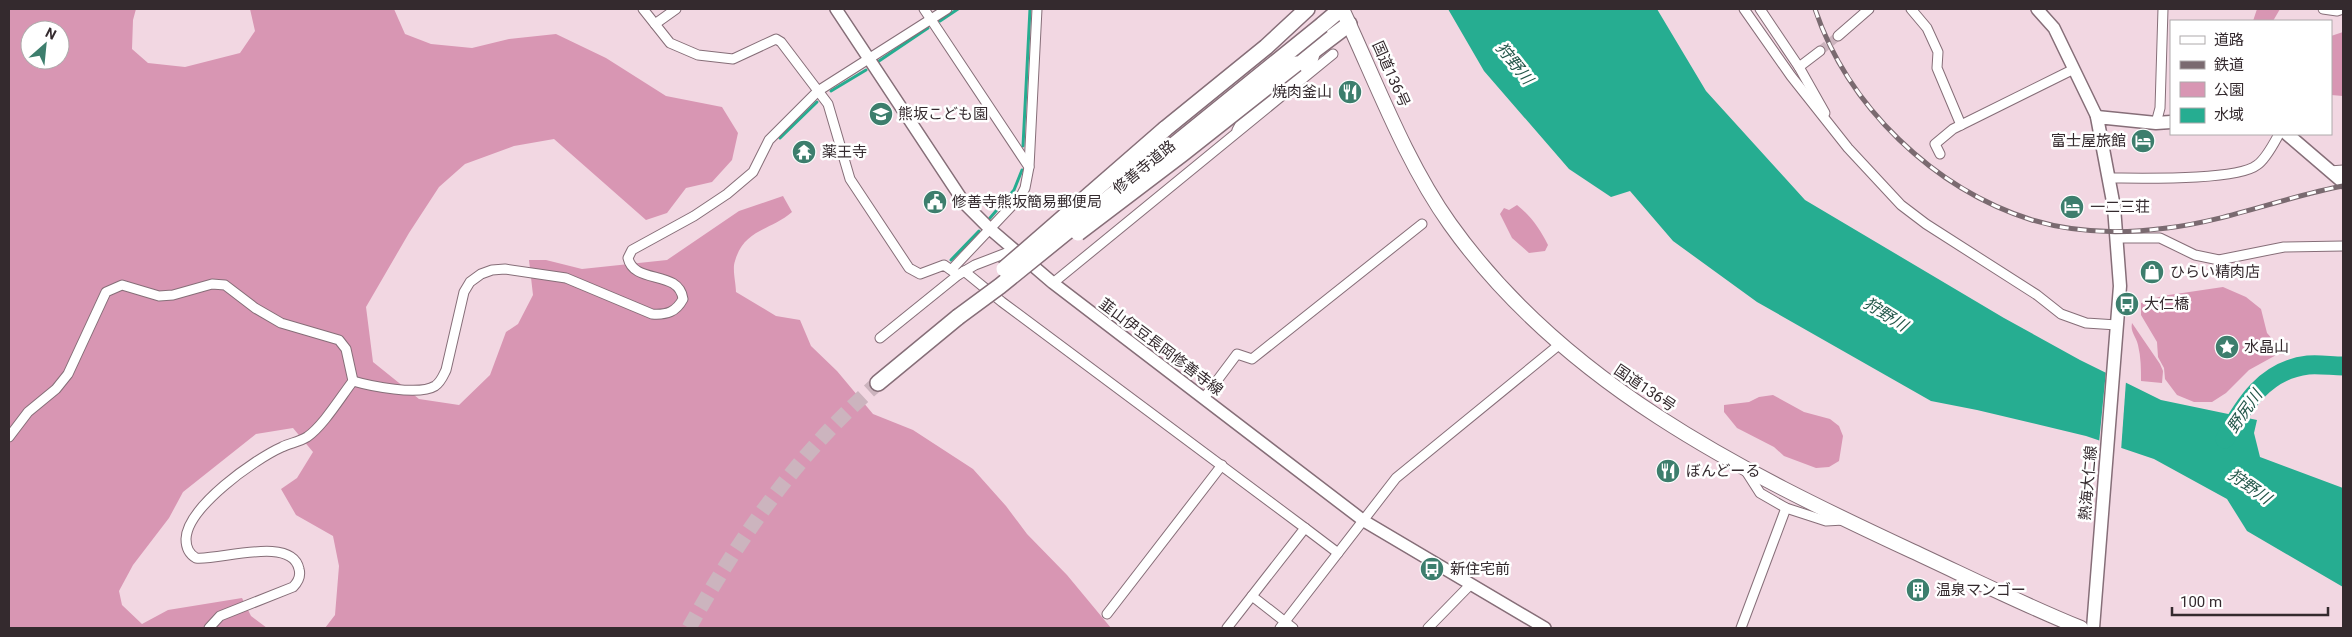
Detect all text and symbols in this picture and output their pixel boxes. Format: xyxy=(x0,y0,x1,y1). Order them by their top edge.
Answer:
north arrow xyxy=(20,20,70,70)
legend xyxy=(2170,20,2332,135)
text: N xyxy=(43,24,59,43)
text: 道路 xyxy=(2214,31,2244,49)
street label: 国道136号 xyxy=(1368,38,1414,110)
water label: 狩野川 xyxy=(1492,39,1538,89)
text: 鉄道 xyxy=(2214,56,2244,74)
restaurant icon: 焼肉釜山 xyxy=(1337,79,1363,105)
text: 公園 xyxy=(2214,81,2244,99)
place label: 焼肉釜山 xyxy=(1272,83,1332,101)
school or university icon: 熊坂こども園 xyxy=(868,101,894,127)
place label: 熊坂こども園 xyxy=(898,105,988,123)
text: 水域 xyxy=(2214,106,2244,124)
hotel icon: 富士屋旅館 xyxy=(2130,128,2156,154)
place label: 富士屋旅館 xyxy=(2051,132,2126,150)
street label: 修善寺道路 xyxy=(1109,136,1179,198)
temple icon: 薬王寺 xyxy=(791,139,817,165)
place label: 薬王寺 xyxy=(822,143,867,161)
public building icon: 修善寺熊坂簡易郵便局 xyxy=(922,189,948,215)
place label: 修善寺熊坂簡易郵便局 xyxy=(952,193,1102,211)
hotel icon: 一二三荘 xyxy=(2059,194,2085,220)
place label: 一二三荘 xyxy=(2090,198,2150,216)
shop icon: ひらい精肉店 xyxy=(2139,259,2165,285)
place label: ひらい精肉店 xyxy=(2170,263,2260,281)
bus stop icon: 大仁橋 xyxy=(2114,291,2140,317)
water label: 狩野川 xyxy=(1860,294,1913,336)
street label: 韮山伊豆長岡修善寺線 xyxy=(1096,295,1226,399)
place label: 大仁橋 xyxy=(2144,295,2189,313)
place icon: 水晶山 xyxy=(2214,334,2240,360)
place label: 水晶山 xyxy=(2244,338,2289,356)
street label: 国道136号 xyxy=(1611,361,1679,415)
water label: 野尻川 xyxy=(2223,385,2267,436)
street label: 熱海大仁線 xyxy=(2076,445,2100,521)
restaurant icon: ぼんどーる xyxy=(1655,458,1681,484)
place label: ぼんどーる xyxy=(1686,462,1761,480)
water label: 狩野川 xyxy=(2225,465,2276,509)
bus stop icon: 新住宅前 xyxy=(1419,556,1445,582)
place label: 新住宅前 xyxy=(1450,560,1510,578)
building icon: 温泉マンゴー xyxy=(1905,577,1931,603)
place label: 温泉マンゴー xyxy=(1936,581,2026,599)
scale bar xyxy=(2172,584,2328,616)
text: 100 m xyxy=(2180,593,2222,611)

